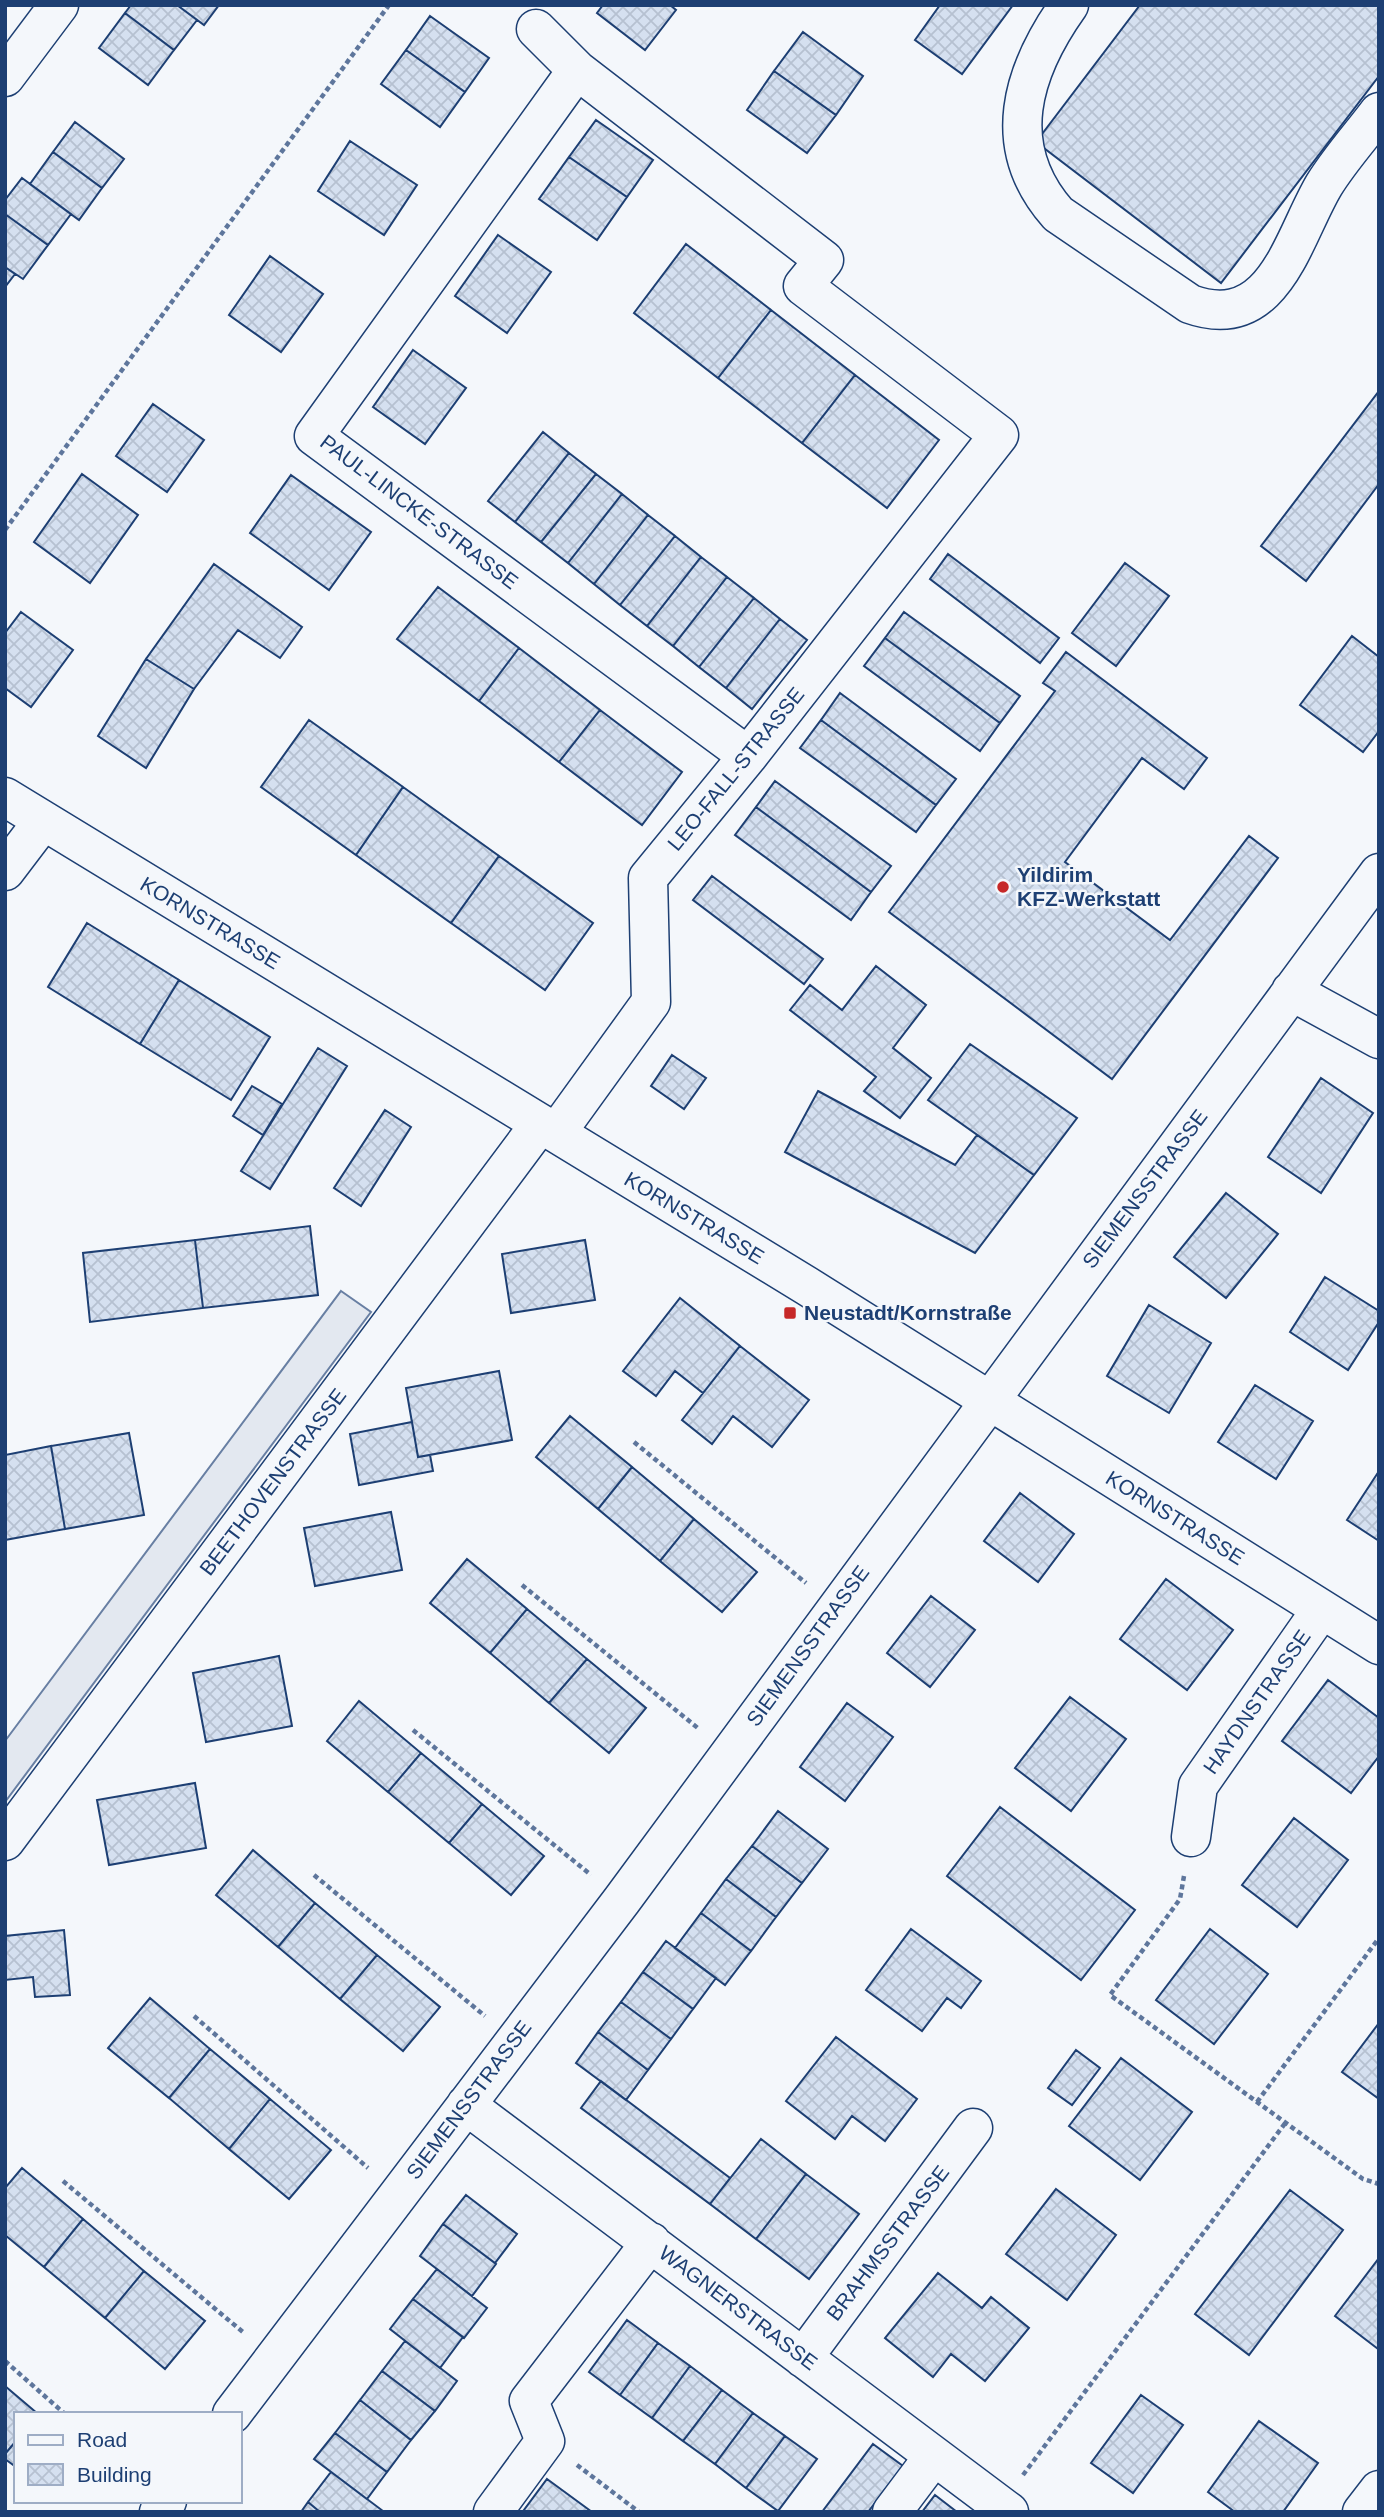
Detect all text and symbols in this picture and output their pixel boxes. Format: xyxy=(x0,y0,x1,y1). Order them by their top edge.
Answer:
street label: PAUL-LINCKE-STRASSE xyxy=(316,430,523,593)
street label: LEO-FALL-STRASSE xyxy=(663,683,808,855)
place label: Yildirim KFZ-Werkstatt xyxy=(1017,863,1160,910)
street label: KORNSTRASSE xyxy=(136,872,284,973)
marker: Yildirim KFZ-Werkstatt xyxy=(995,879,1011,895)
street label: SIEMENSSTRASSE xyxy=(1077,1105,1212,1273)
street label: KORNSTRASSE xyxy=(620,1167,768,1268)
place label: Neustadt/Kornstraße xyxy=(804,1301,1012,1324)
marker: Neustadt/Kornstraße xyxy=(782,1305,798,1321)
street label: BEETHOVENSTRASSE xyxy=(195,1384,350,1579)
street label: KORNSTRASSE xyxy=(1102,1466,1249,1569)
street label: SIEMENSSTRASSE xyxy=(742,1561,873,1730)
street label: HAYDNSTRASSE xyxy=(1198,1625,1315,1778)
street label: SIEMENSSTRASSE xyxy=(401,2016,536,2184)
street label: BRAHMSSTRASSE xyxy=(822,2161,953,2325)
street label: WAGNERSTRASSE xyxy=(655,2241,822,2374)
legend xyxy=(14,2412,242,2503)
text: Road xyxy=(77,2428,127,2451)
text: Building xyxy=(77,2463,152,2486)

